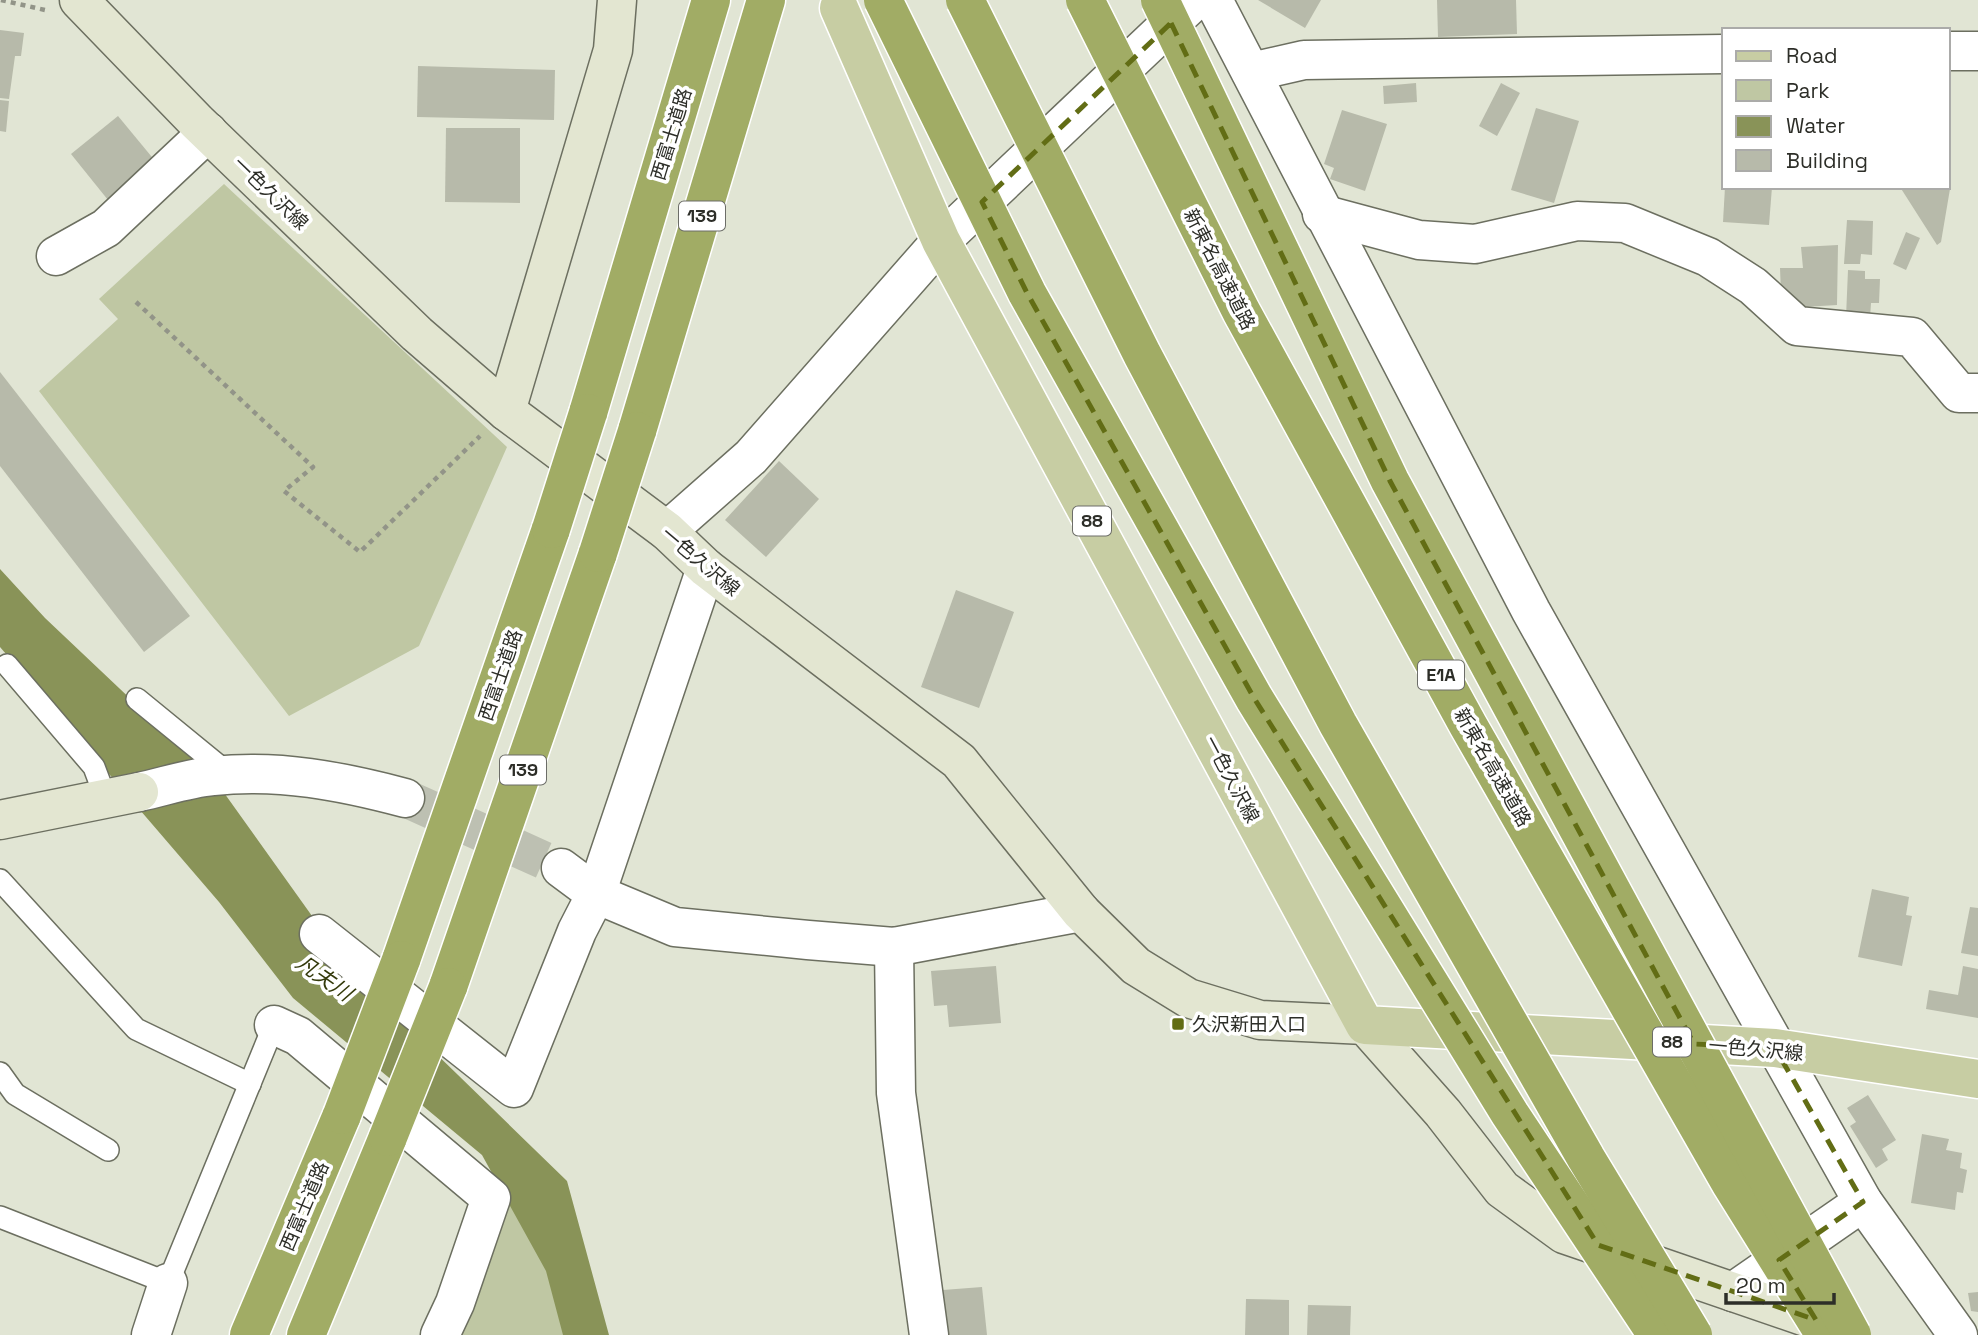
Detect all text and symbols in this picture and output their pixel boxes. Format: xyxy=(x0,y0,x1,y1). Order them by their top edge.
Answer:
legend xyxy=(1722,28,1950,189)
text: Road xyxy=(1786,42,1838,69)
text: Park xyxy=(1786,77,1830,104)
street label: 西富士道路 xyxy=(646,85,697,183)
text: Water xyxy=(1786,112,1845,139)
text: Building xyxy=(1786,147,1868,174)
street label: 一色久沢線 xyxy=(228,151,314,235)
road number: 139 xyxy=(679,202,725,230)
street label: 新東名高速道路 xyxy=(1178,204,1261,334)
road number: 88 xyxy=(1073,506,1111,536)
street label: 一色久沢線 xyxy=(656,521,745,601)
street label: 西富士道路 xyxy=(473,626,528,724)
road number: E1A xyxy=(1418,660,1464,690)
street label: 新東名高速道路 xyxy=(1448,703,1537,831)
street label: 一色久沢線 xyxy=(1198,731,1265,827)
road number: 139 xyxy=(500,756,546,784)
water label: 凡夫川 xyxy=(291,948,359,1008)
place label: 久沢新田入口 xyxy=(1192,1012,1306,1037)
marker: 久沢新田入口 xyxy=(1170,1016,1186,1032)
road number: 88 xyxy=(1653,1028,1691,1056)
street label: 一色久沢線 xyxy=(1708,1033,1804,1066)
street label: 西富士道路 xyxy=(274,1158,335,1255)
scale bar xyxy=(1726,1262,1834,1306)
text: 20 m xyxy=(1736,1272,1786,1299)

